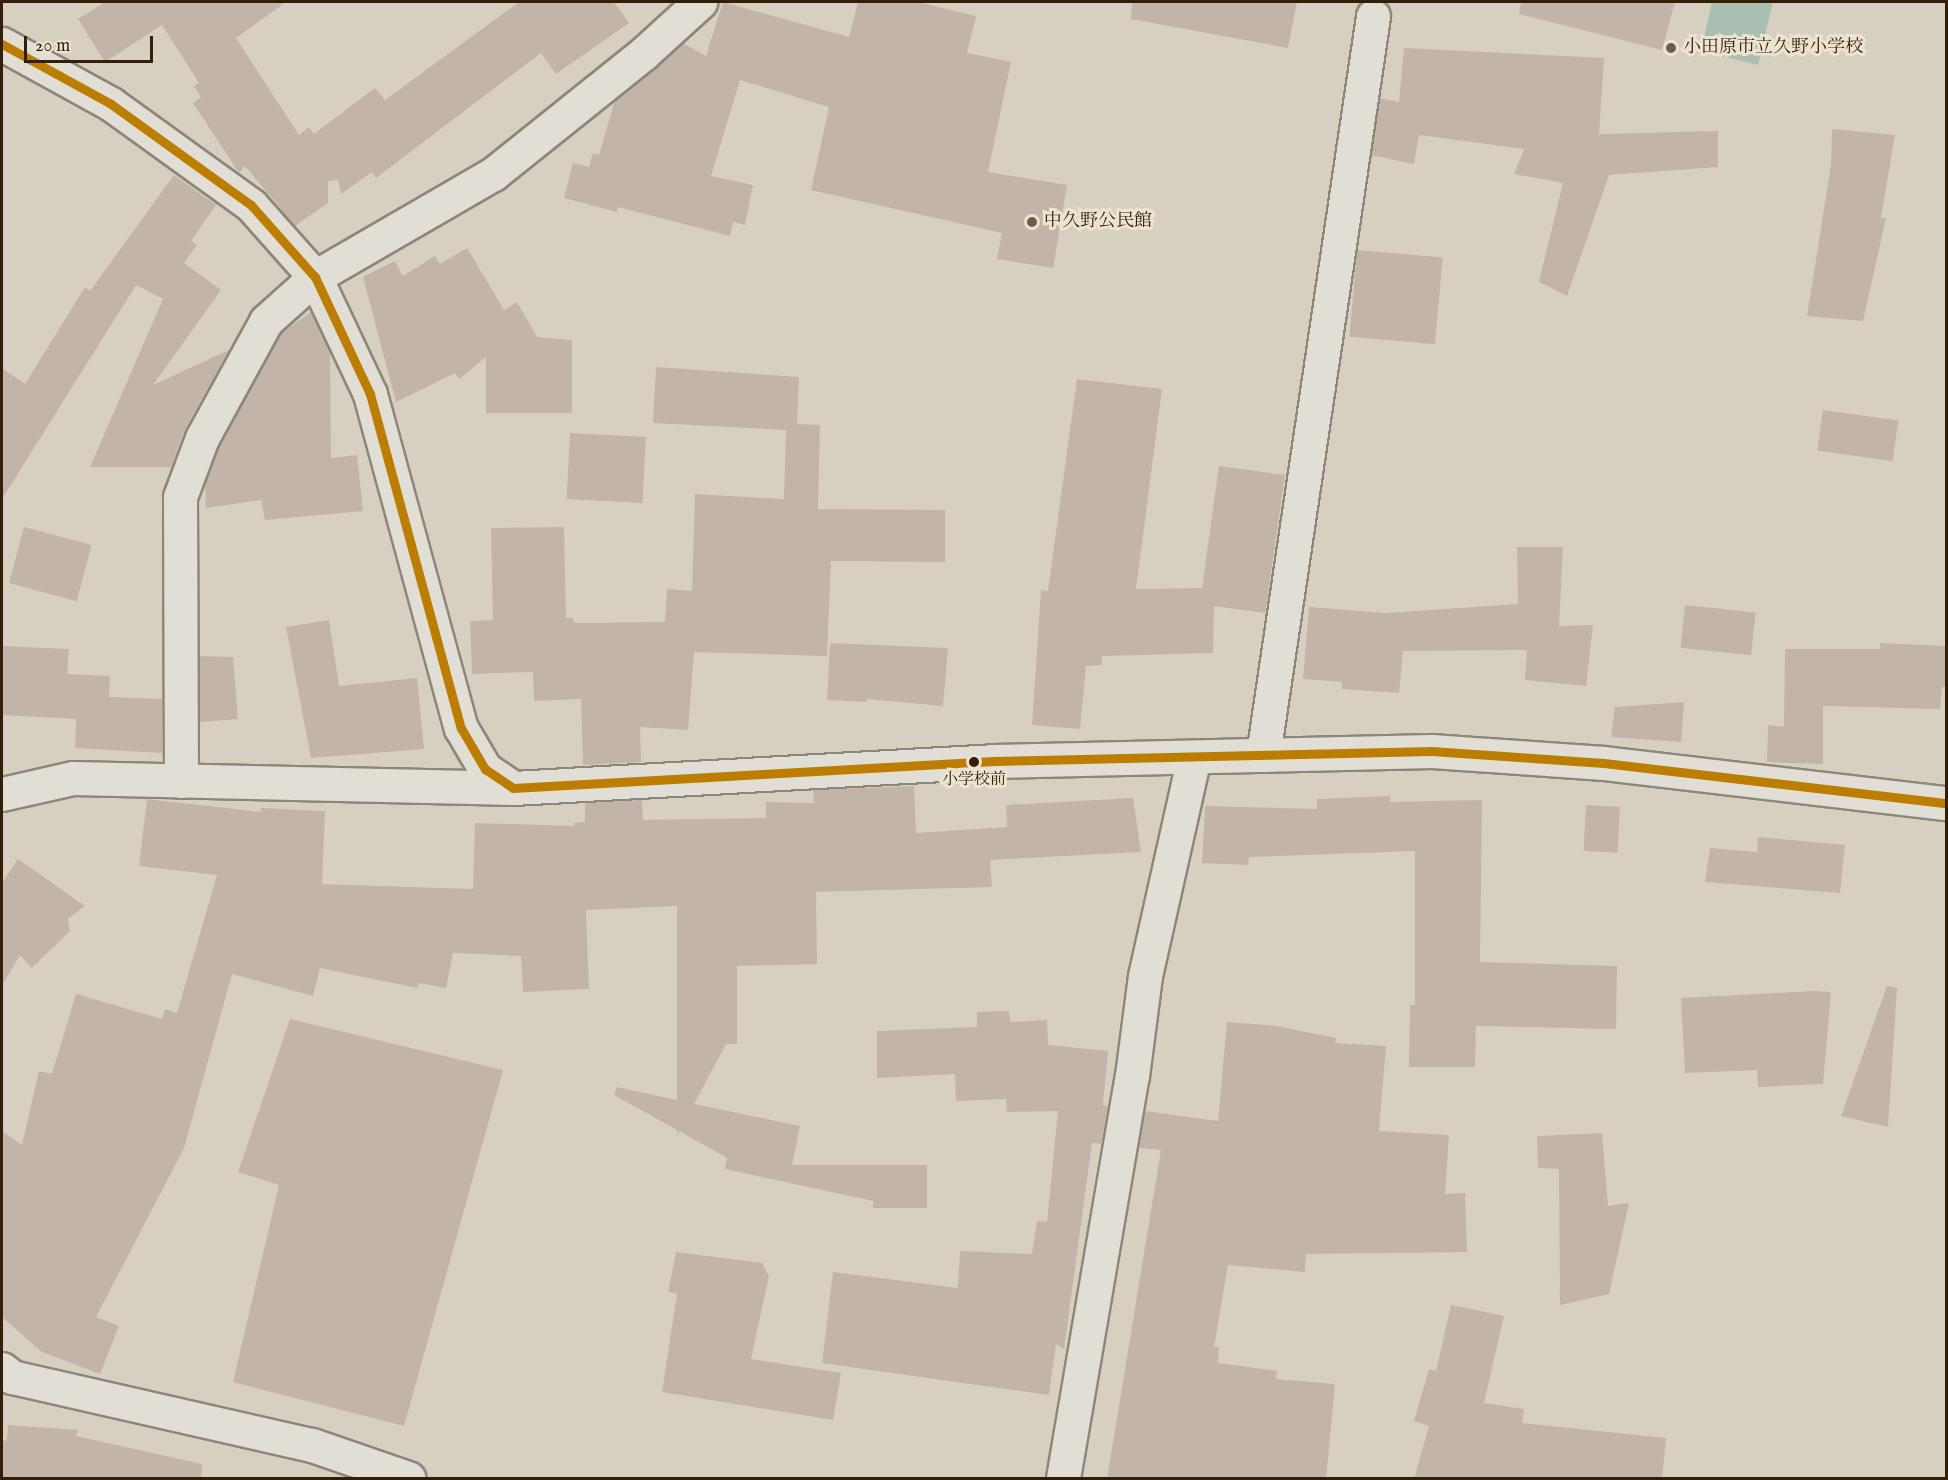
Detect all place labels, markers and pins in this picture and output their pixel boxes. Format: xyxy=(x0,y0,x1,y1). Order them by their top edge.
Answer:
place label: 小田原市立久野小学校 xyxy=(1683,37,1863,59)
marker: 小田原市立久野小学校 xyxy=(1664,41,1678,55)
place label: 中久野公民館 xyxy=(1044,211,1152,233)
marker: 中久野公民館 xyxy=(1025,215,1039,229)
marker: 小学校前 xyxy=(968,756,980,768)
place label: 小学校前 xyxy=(942,770,1006,790)

